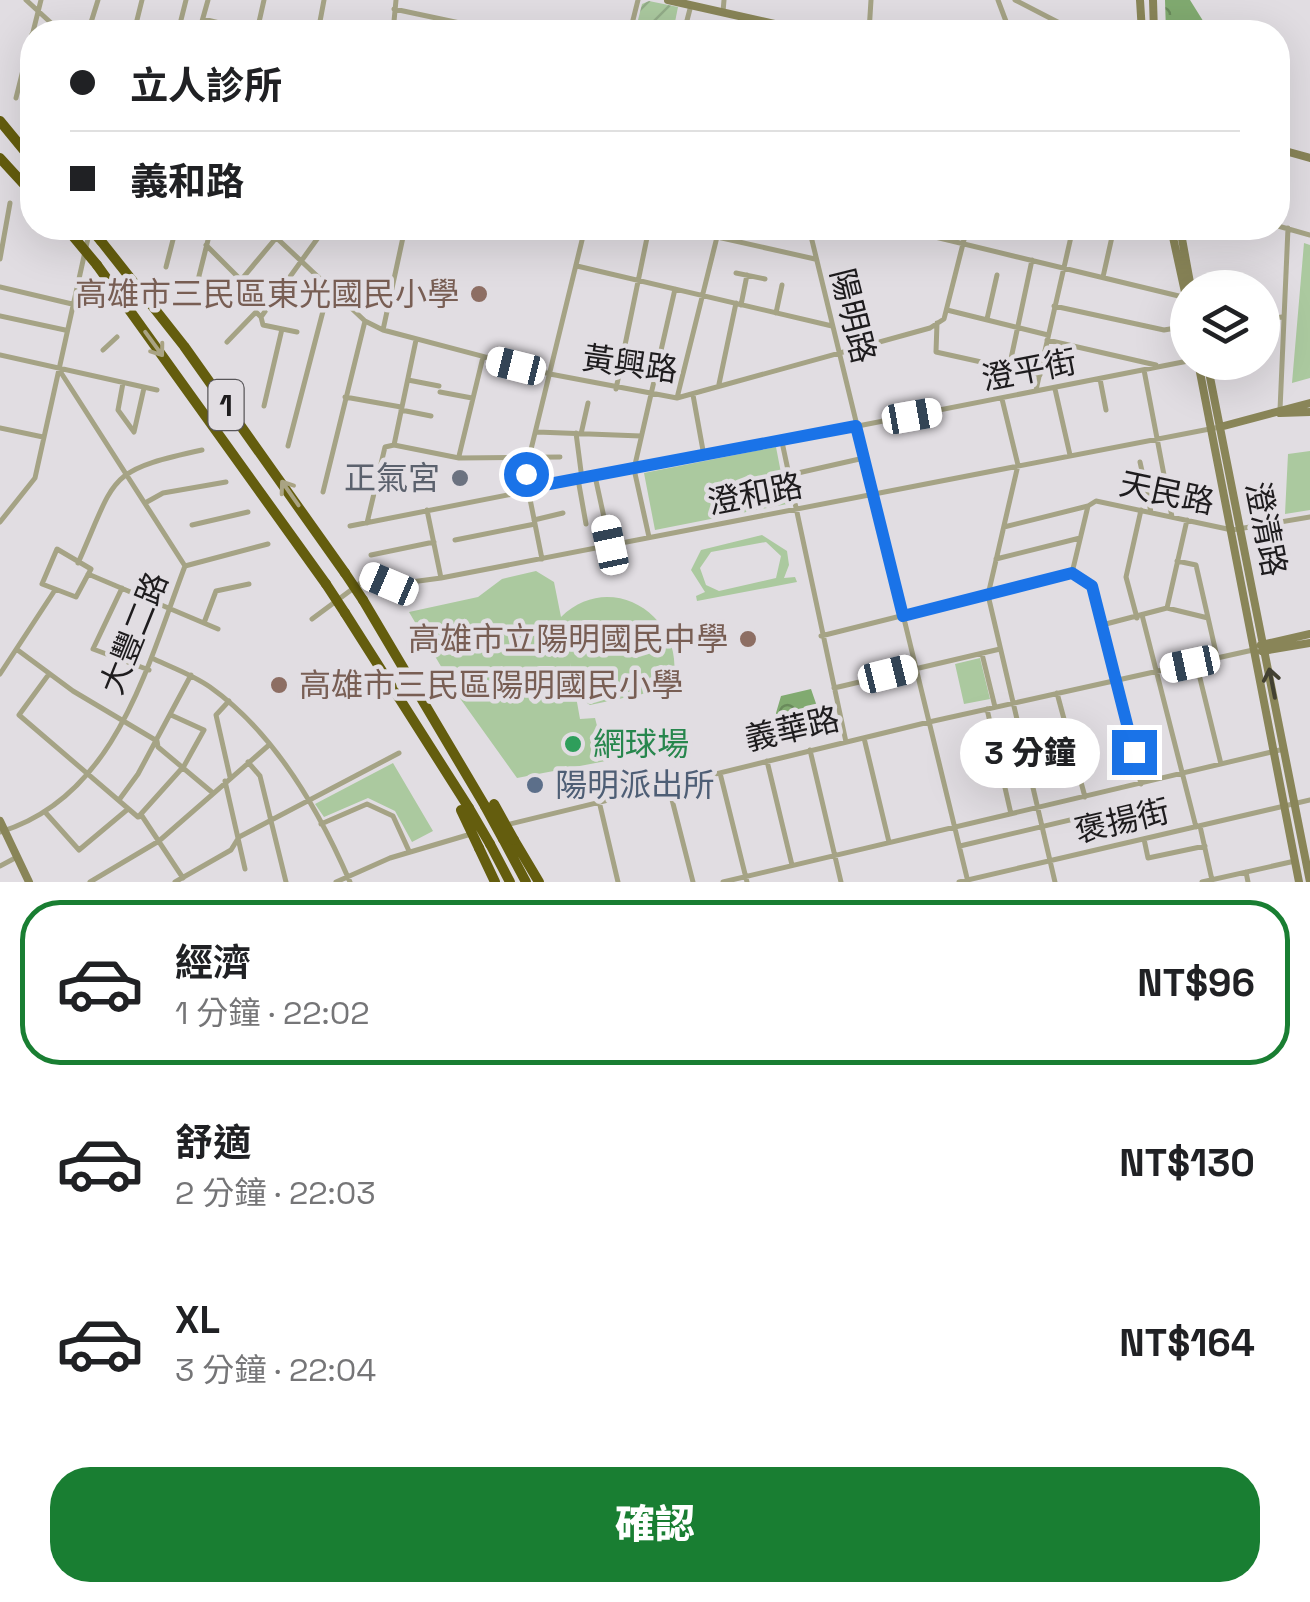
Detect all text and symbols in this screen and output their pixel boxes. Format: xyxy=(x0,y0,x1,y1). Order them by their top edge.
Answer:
text: 立人診所 xyxy=(130,62,282,110)
text: 義和路 xyxy=(130,158,244,206)
street label: 陽明路 xyxy=(822,265,884,367)
map controls xyxy=(1170,270,1280,380)
button: layers xyxy=(1170,270,1280,380)
place label: 高雄市三民區東光國民小學 xyxy=(75,274,459,314)
marker: 高雄市三民區東光國民小學 xyxy=(468,283,490,305)
one-way arrow xyxy=(143,330,164,358)
street label: 黃興路 xyxy=(580,338,680,390)
street label: 澄平街 xyxy=(978,341,1080,399)
car xyxy=(483,344,549,388)
road number: 1 xyxy=(208,380,244,430)
car xyxy=(880,396,944,436)
route start xyxy=(504,452,549,497)
place label: 正氣宮 xyxy=(344,458,440,498)
street label: 天民路 xyxy=(1116,463,1218,523)
street label: 澄和路 xyxy=(704,465,806,523)
marker: 正氣宮 xyxy=(449,467,471,489)
street label: 澄清路 xyxy=(1237,478,1295,580)
one-way arrow xyxy=(280,480,301,507)
car xyxy=(589,513,631,577)
car xyxy=(356,558,422,610)
street label: 大豐二路 xyxy=(91,566,177,700)
place label: 高雄市立陽明國民中學 xyxy=(408,619,728,659)
marker: 高雄市立陽明國民中學 xyxy=(737,628,759,650)
car xyxy=(1158,643,1222,685)
car xyxy=(855,652,921,696)
place label: 高雄市三民區陽明國民小學 xyxy=(299,665,683,705)
one-way arrow xyxy=(1262,667,1281,700)
marker: 高雄市三民區陽明國民小學 xyxy=(268,674,290,696)
street label: 義華路 xyxy=(741,699,843,759)
callout: 3 分鐘 xyxy=(959,717,1099,787)
place label: 網球場 xyxy=(593,724,689,764)
route end xyxy=(1112,730,1157,775)
marker: 網球場 xyxy=(562,733,584,755)
text: 3 分鐘 xyxy=(984,733,1076,773)
place label: 陽明派出所 xyxy=(555,765,715,805)
marker: 陽明派出所 xyxy=(524,774,546,796)
street label: 褒揚街 xyxy=(1071,791,1173,851)
icon: car xyxy=(55,938,145,1028)
text: 經濟 xyxy=(175,939,251,987)
text: NT$96 xyxy=(1137,959,1255,1007)
text: 1 分鐘 · 22:02 xyxy=(175,993,370,1033)
icon: car xyxy=(55,1118,145,1208)
text: 舒適 xyxy=(175,1119,251,1167)
text: NT$130 xyxy=(1119,1139,1255,1187)
text: 2 分鐘 · 22:03 xyxy=(175,1173,375,1213)
text: XL xyxy=(175,1296,220,1344)
icon: car xyxy=(55,1298,145,1388)
text: NT$164 xyxy=(1119,1319,1255,1367)
text: 3 分鐘 · 22:04 xyxy=(175,1350,376,1390)
button: 確認 xyxy=(50,1467,1260,1582)

